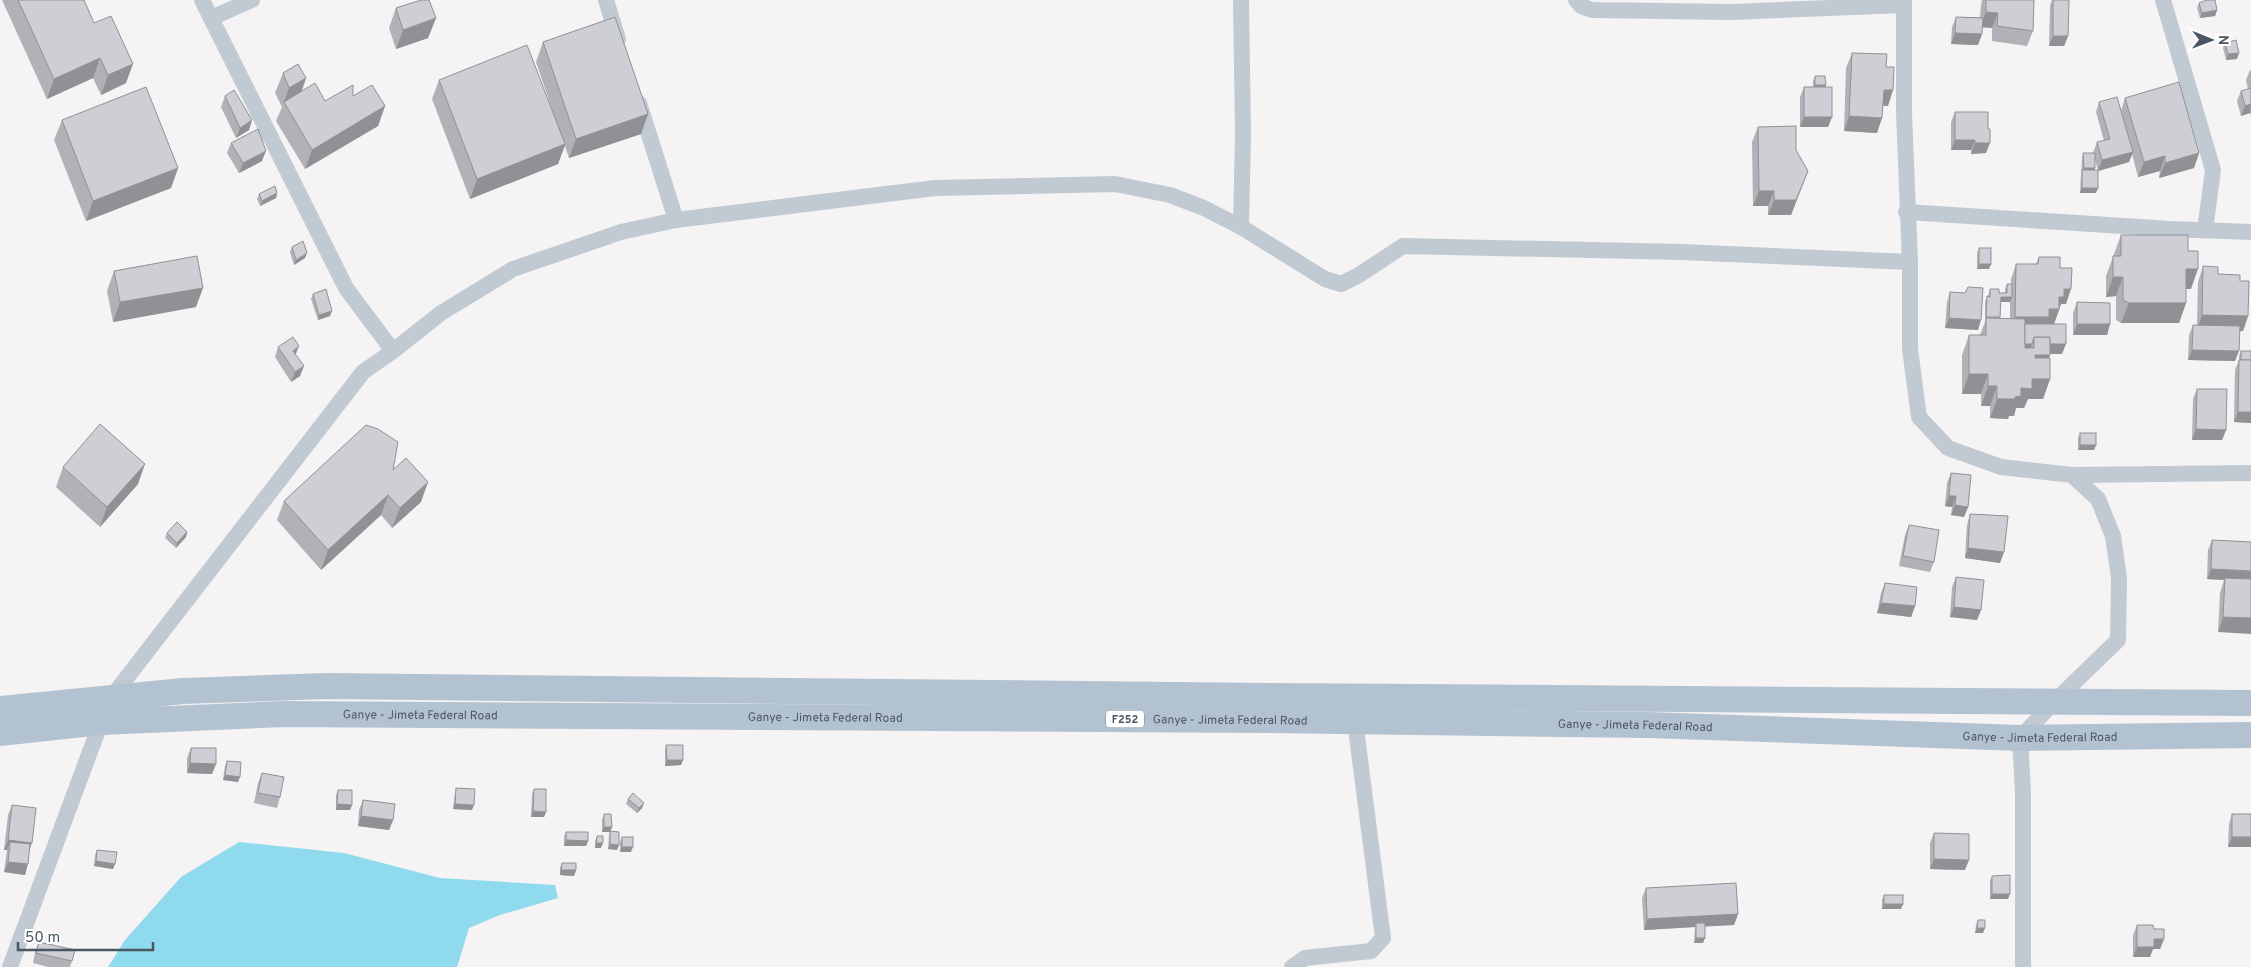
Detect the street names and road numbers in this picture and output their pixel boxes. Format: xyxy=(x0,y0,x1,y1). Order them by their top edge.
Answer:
street label: Ganye - Jimeta Federal Road xyxy=(343,707,498,724)
street label: Ganye - Jimeta Federal Road xyxy=(748,710,903,727)
road number: F252 xyxy=(1106,711,1144,728)
street label: Ganye - Jimeta Federal Road xyxy=(1153,712,1308,730)
street label: Ganye - Jimeta Federal Road xyxy=(1558,717,1713,736)
street label: Ganye - Jimeta Federal Road xyxy=(1962,729,2118,747)

